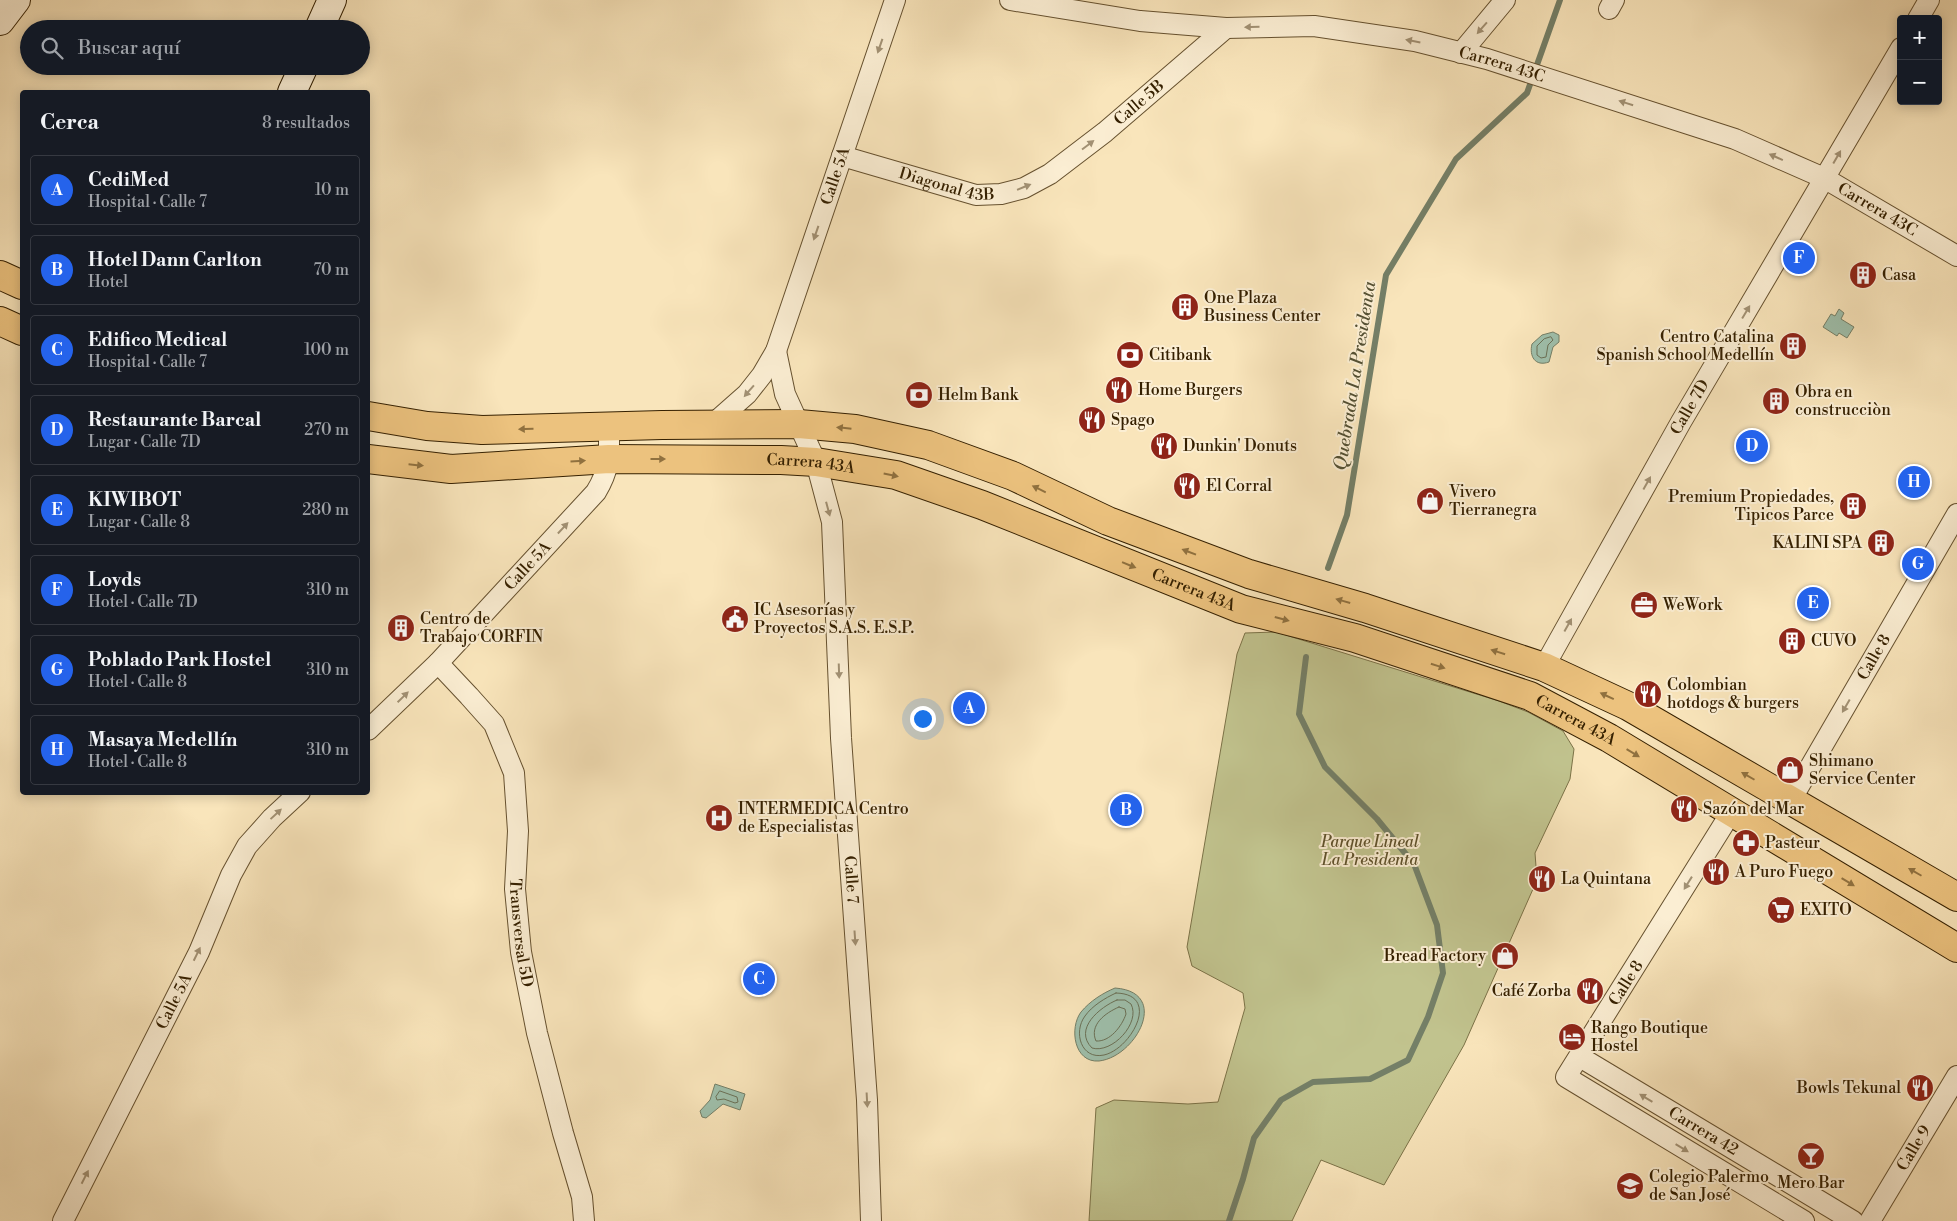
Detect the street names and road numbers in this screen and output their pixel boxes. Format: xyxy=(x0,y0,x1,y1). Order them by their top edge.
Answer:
street label: Carrera 43C xyxy=(1457,42,1547,87)
street label: Calle 5B xyxy=(1110,76,1168,130)
street label: Calle 5A xyxy=(816,144,855,208)
street label: Diagonal 43B xyxy=(897,163,995,205)
street label: Carrera 43C xyxy=(1834,178,1921,240)
street label: Calle 7D xyxy=(1666,376,1714,438)
street label: Carrera 43A xyxy=(767,450,858,478)
street label: Calle 5A xyxy=(500,536,556,595)
street label: Carrera 43A xyxy=(1149,564,1239,616)
street label: Calle 8 xyxy=(1853,631,1895,684)
street label: Carrera 43A xyxy=(1532,691,1621,751)
street label: Calle 7 xyxy=(839,855,863,904)
street label: Transversal 5D xyxy=(505,878,538,989)
street label: Calle 8 xyxy=(1604,956,1648,1009)
street label: Calle 5A xyxy=(152,969,197,1033)
street label: Carrera 42 xyxy=(1665,1102,1742,1160)
street label: Calle 9 xyxy=(1892,1121,1935,1175)

